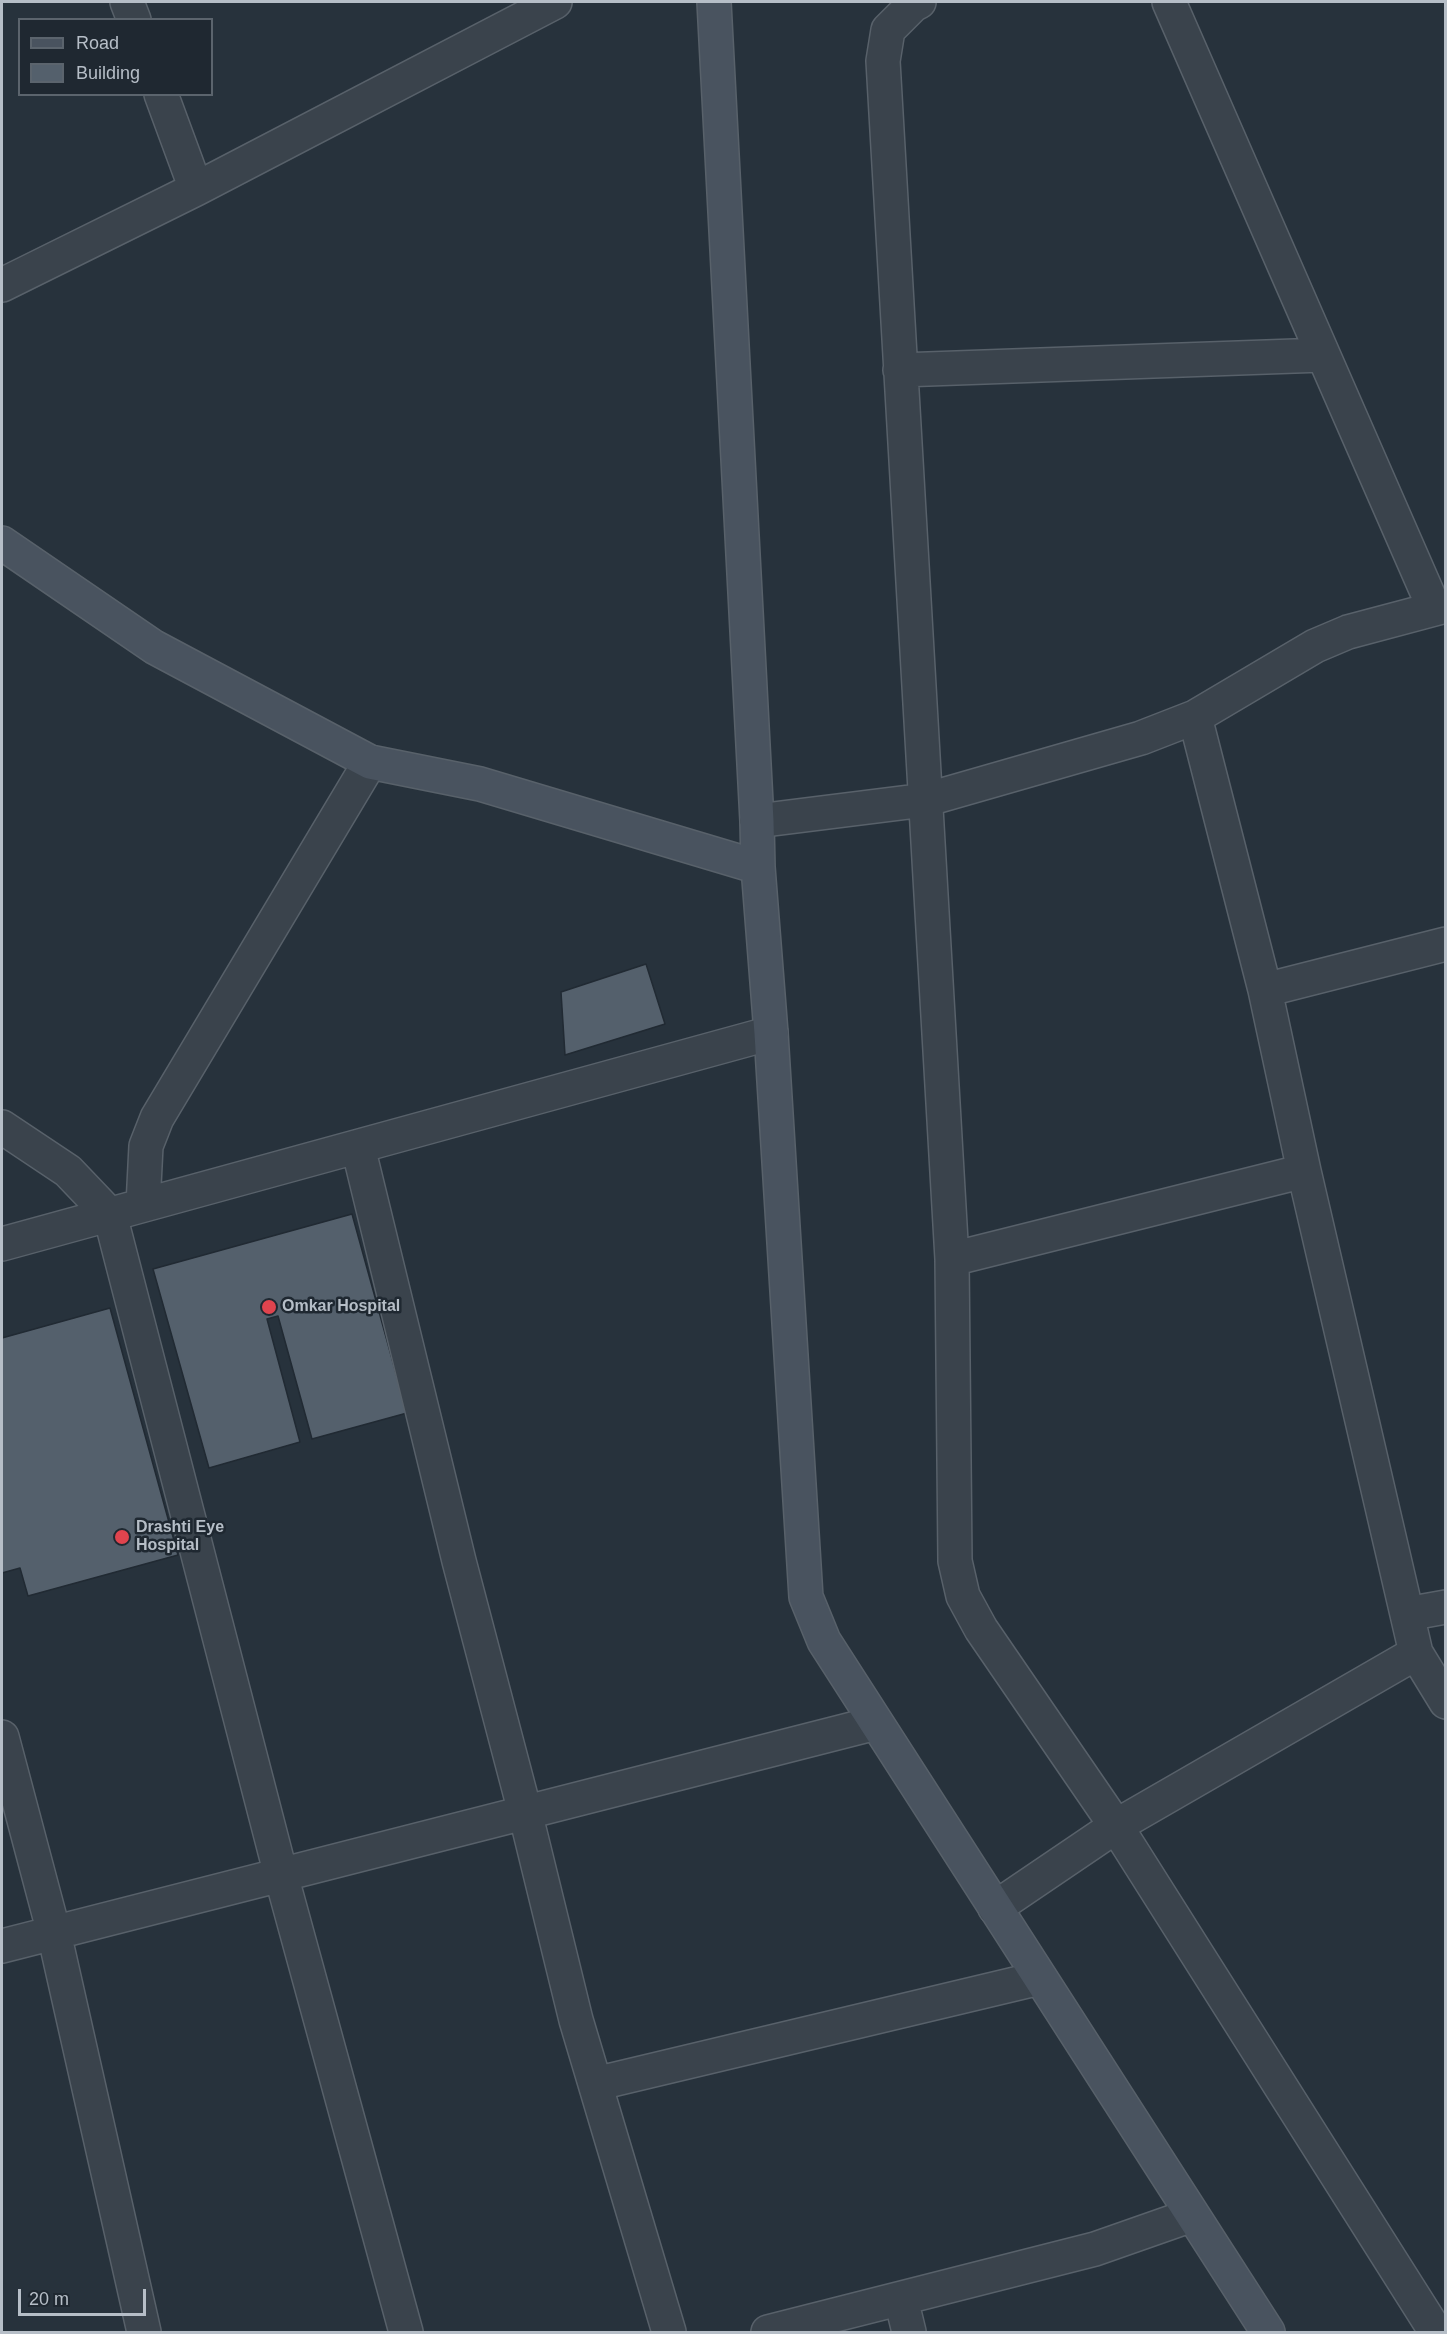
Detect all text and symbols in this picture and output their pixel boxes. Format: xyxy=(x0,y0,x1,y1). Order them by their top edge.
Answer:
legend xyxy=(18,18,213,96)
text: Road xyxy=(76,33,119,53)
text: Building xyxy=(76,63,140,83)
place label: Omkar Hospital xyxy=(282,1297,400,1317)
marker: Omkar Hospital xyxy=(260,1298,278,1316)
place label: Drashti Eye Hospital xyxy=(136,1518,224,1556)
marker: Drashti Eye Hospital xyxy=(113,1528,131,1546)
scale bar xyxy=(21,2277,148,2315)
text: 20 m xyxy=(29,2289,69,2309)

